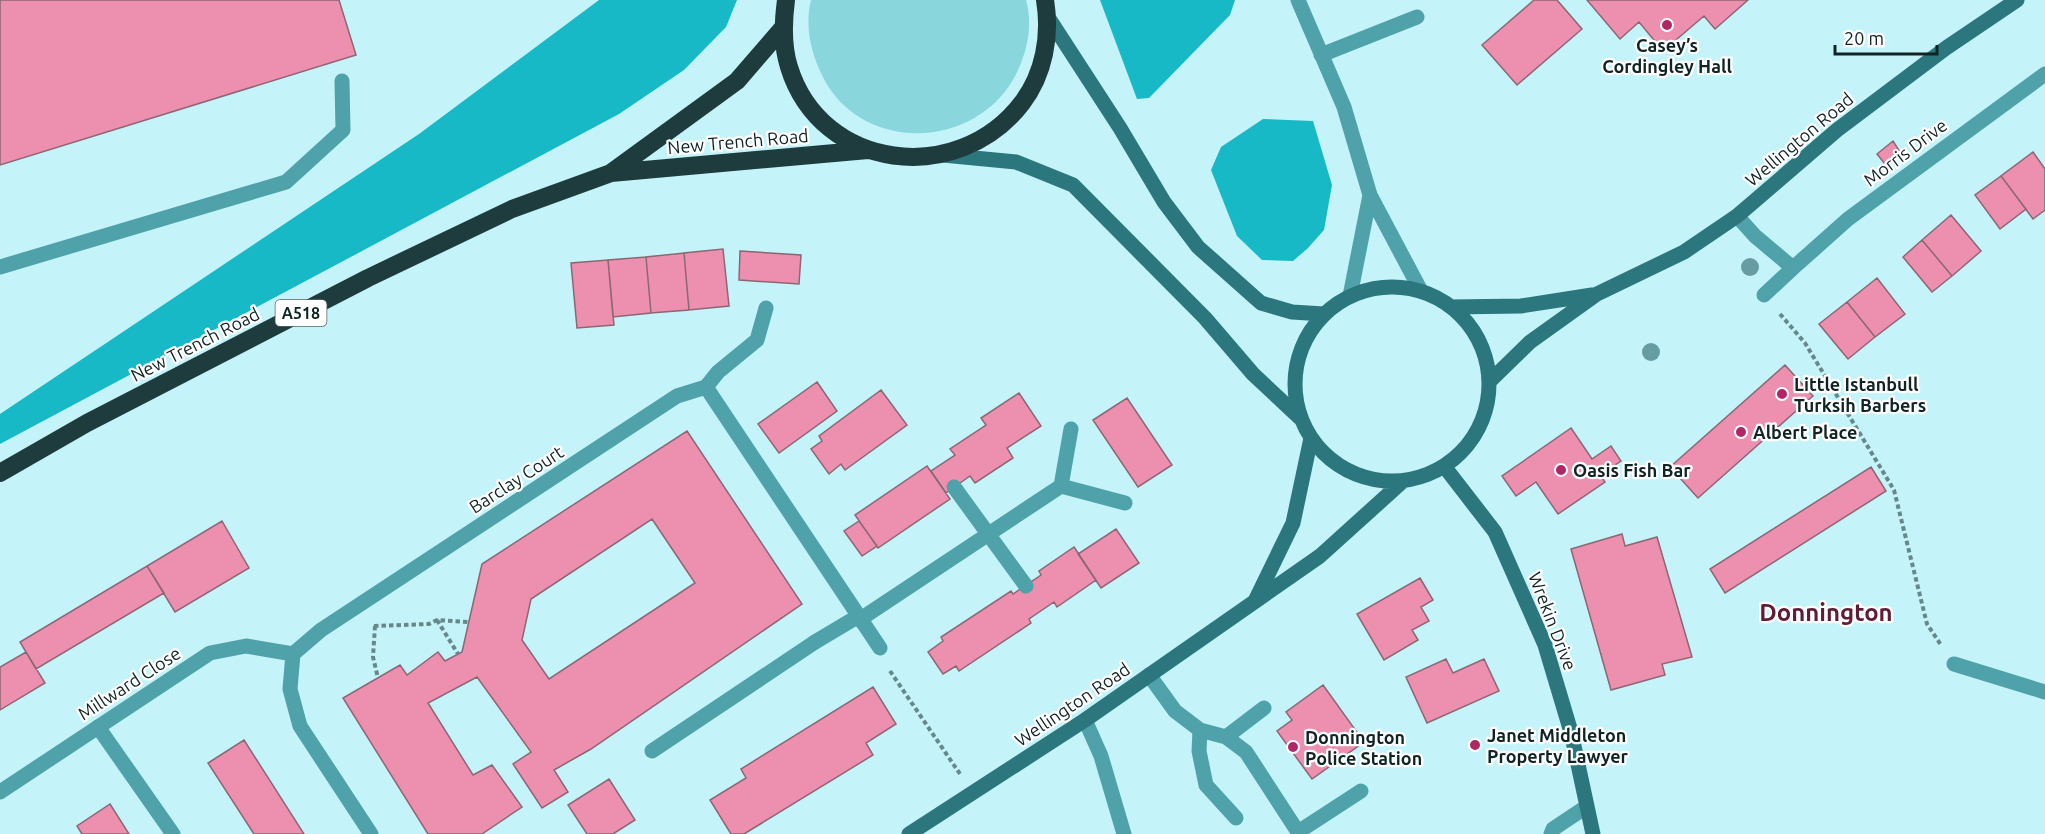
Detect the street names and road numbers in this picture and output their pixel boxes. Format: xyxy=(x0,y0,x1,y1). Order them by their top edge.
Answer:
street label: Wellington Road xyxy=(1741,88,1857,190)
street label: Morris Drive xyxy=(1860,114,1950,190)
street label: New Trench Road xyxy=(667,125,809,157)
road number: A518 xyxy=(276,300,326,326)
street label: New Trench Road xyxy=(127,303,263,385)
street label: Barclay Court xyxy=(465,441,567,517)
street label: Wrekin Drive xyxy=(1525,569,1581,673)
street label: Millward Close xyxy=(74,642,184,724)
street label: Wellington Road xyxy=(1011,658,1133,750)

